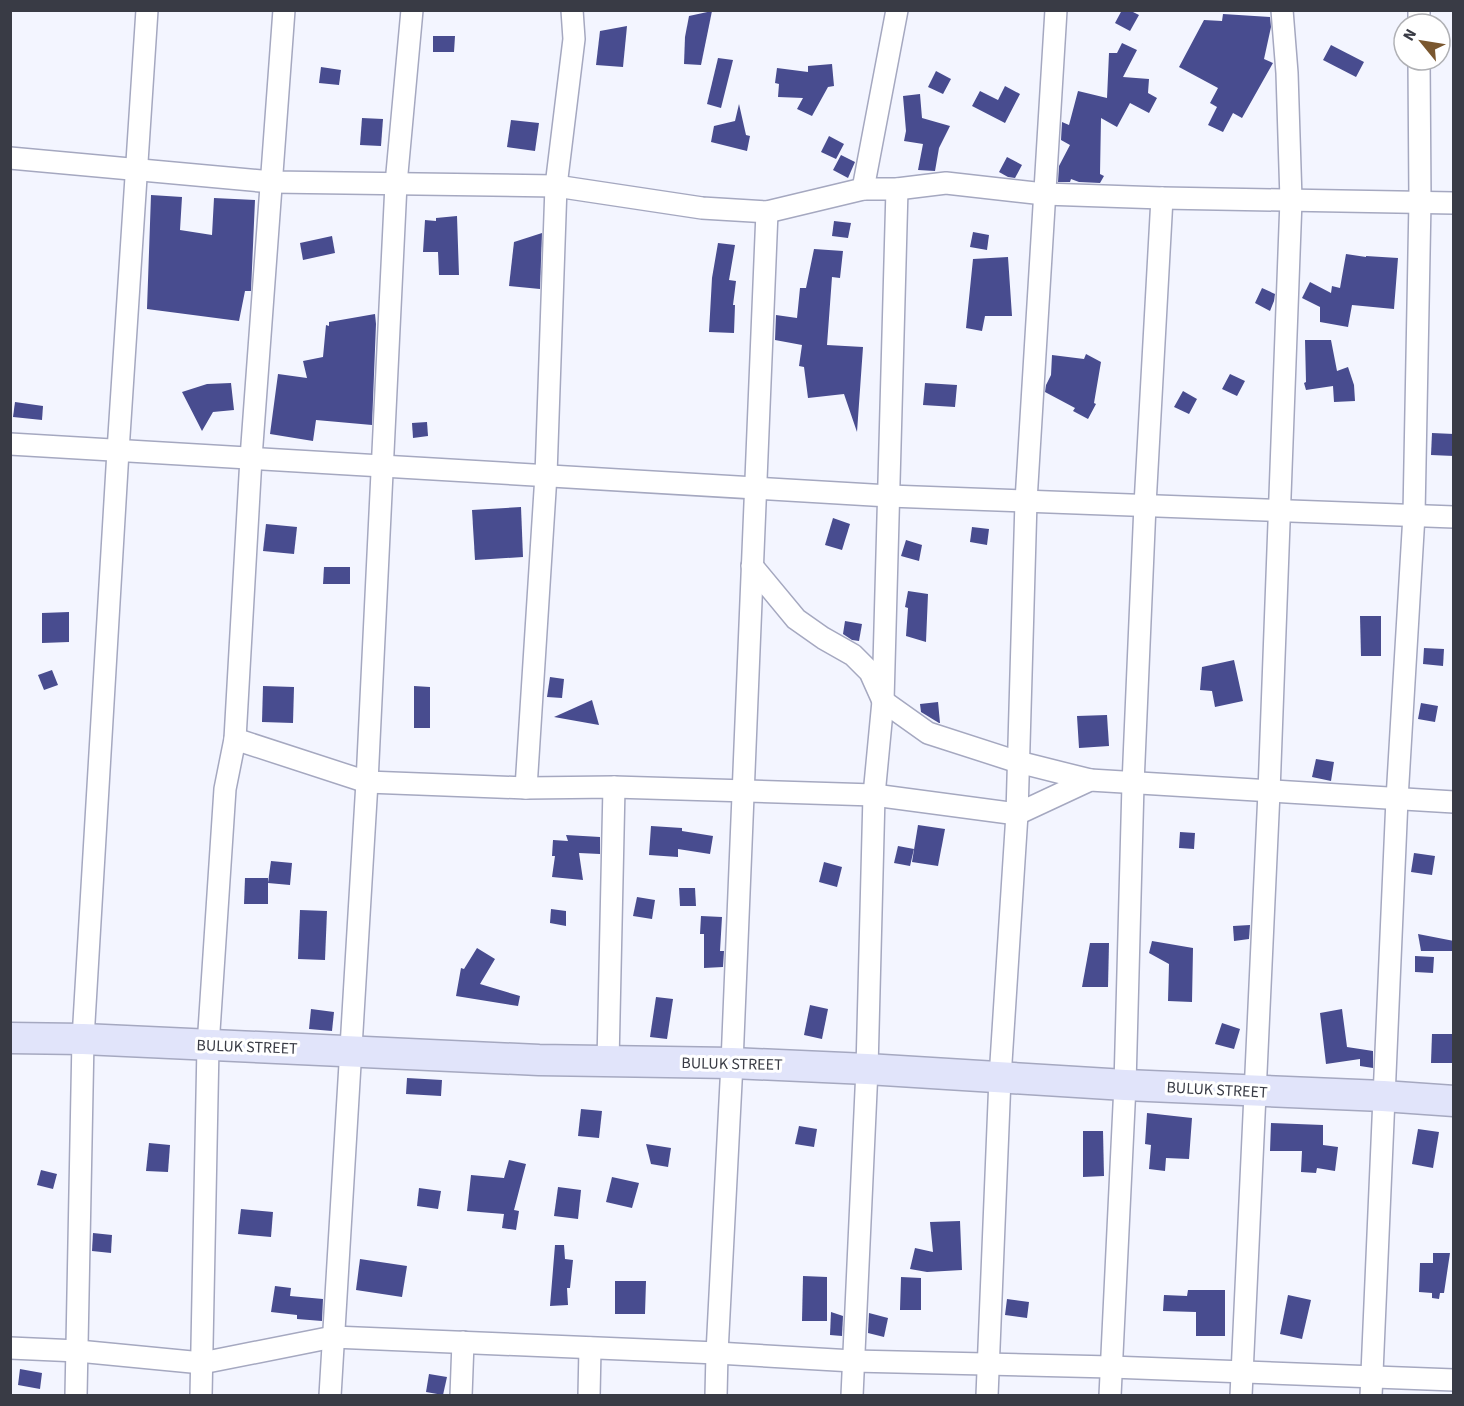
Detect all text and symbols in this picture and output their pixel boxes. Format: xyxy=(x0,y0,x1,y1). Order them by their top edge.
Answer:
north arrow xyxy=(1392,12,1452,72)
text: N xyxy=(1398,25,1422,45)
street label: BULUK STREET xyxy=(196,1034,298,1060)
street label: BULUK STREET xyxy=(681,1052,783,1076)
street label: BULUK STREET xyxy=(1166,1076,1269,1104)

